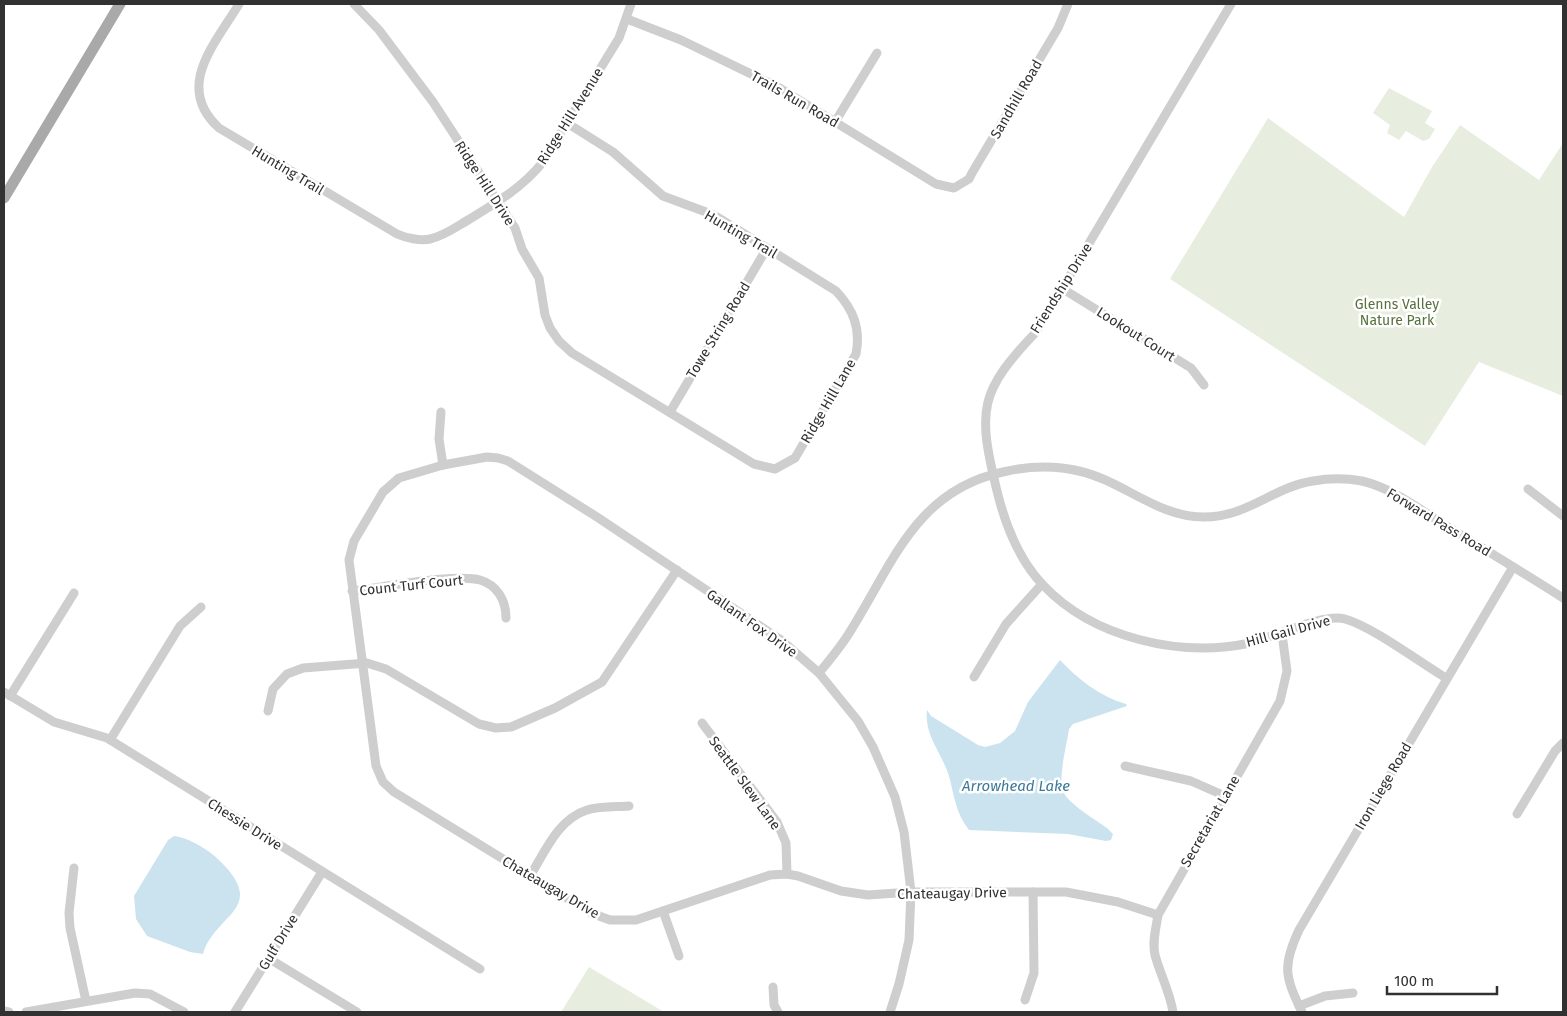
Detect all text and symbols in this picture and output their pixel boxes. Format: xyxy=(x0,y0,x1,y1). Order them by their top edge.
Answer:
street label: Sandhill Road xyxy=(987,57,1046,142)
street label: Ridge Hill Avenue xyxy=(534,65,607,168)
street label: Trails Run Road xyxy=(748,67,842,131)
street label: Ridge Hill Drive xyxy=(451,138,518,229)
street label: Hunting Trail xyxy=(248,142,327,199)
street label: Hunting Trail xyxy=(701,207,780,262)
street label: Friendship Drive xyxy=(1027,240,1096,337)
street label: Towe String Road xyxy=(683,279,754,382)
park label: Glenns Valley Nature Park xyxy=(1355,296,1439,329)
street label: Lookout Court xyxy=(1093,304,1179,366)
street label: Ridge Hill Lane xyxy=(797,356,860,447)
street label: Forward Pass Road xyxy=(1384,485,1494,560)
street label: Count Turf Court xyxy=(359,572,465,599)
street label: Gallant Fox Drive xyxy=(703,586,800,661)
street label: Hill Gail Drive xyxy=(1244,612,1332,651)
street label: Seattle Slew Lane xyxy=(705,733,784,833)
street label: Iron Liege Road xyxy=(1351,739,1415,833)
street label: Secretariat Lane xyxy=(1177,772,1244,870)
water label: Arrowhead Lake xyxy=(961,777,1070,795)
street label: Chessie Drive xyxy=(204,795,285,854)
street label: Chateaugay Drive xyxy=(499,853,602,922)
street label: Chateaugay Drive xyxy=(897,884,1007,903)
street label: Gulf Drive xyxy=(255,911,302,973)
scale bar xyxy=(1387,964,1497,996)
text: 100 m xyxy=(1394,972,1434,990)

